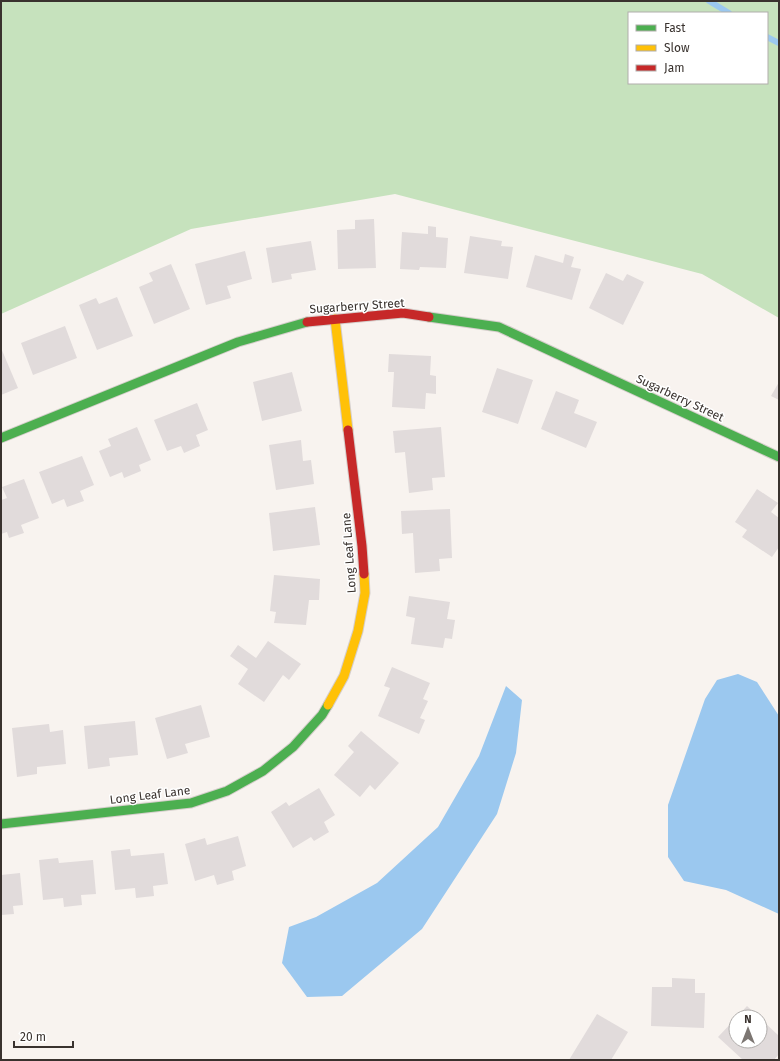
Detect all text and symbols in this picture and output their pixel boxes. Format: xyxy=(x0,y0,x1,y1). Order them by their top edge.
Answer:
legend xyxy=(628,12,768,84)
text: Fast xyxy=(664,21,686,35)
text: Slow xyxy=(664,41,690,55)
text: Jam xyxy=(664,61,684,75)
street label: Sugarberry Street xyxy=(309,296,406,316)
street label: Sugarberry Street xyxy=(634,372,727,425)
street label: Long Leaf Lane xyxy=(339,512,359,594)
street label: Long Leaf Lane xyxy=(109,783,191,807)
north arrow xyxy=(728,1009,768,1049)
text: N xyxy=(744,1013,752,1026)
scale bar xyxy=(14,1023,73,1049)
text: 20 m xyxy=(20,1030,46,1044)

